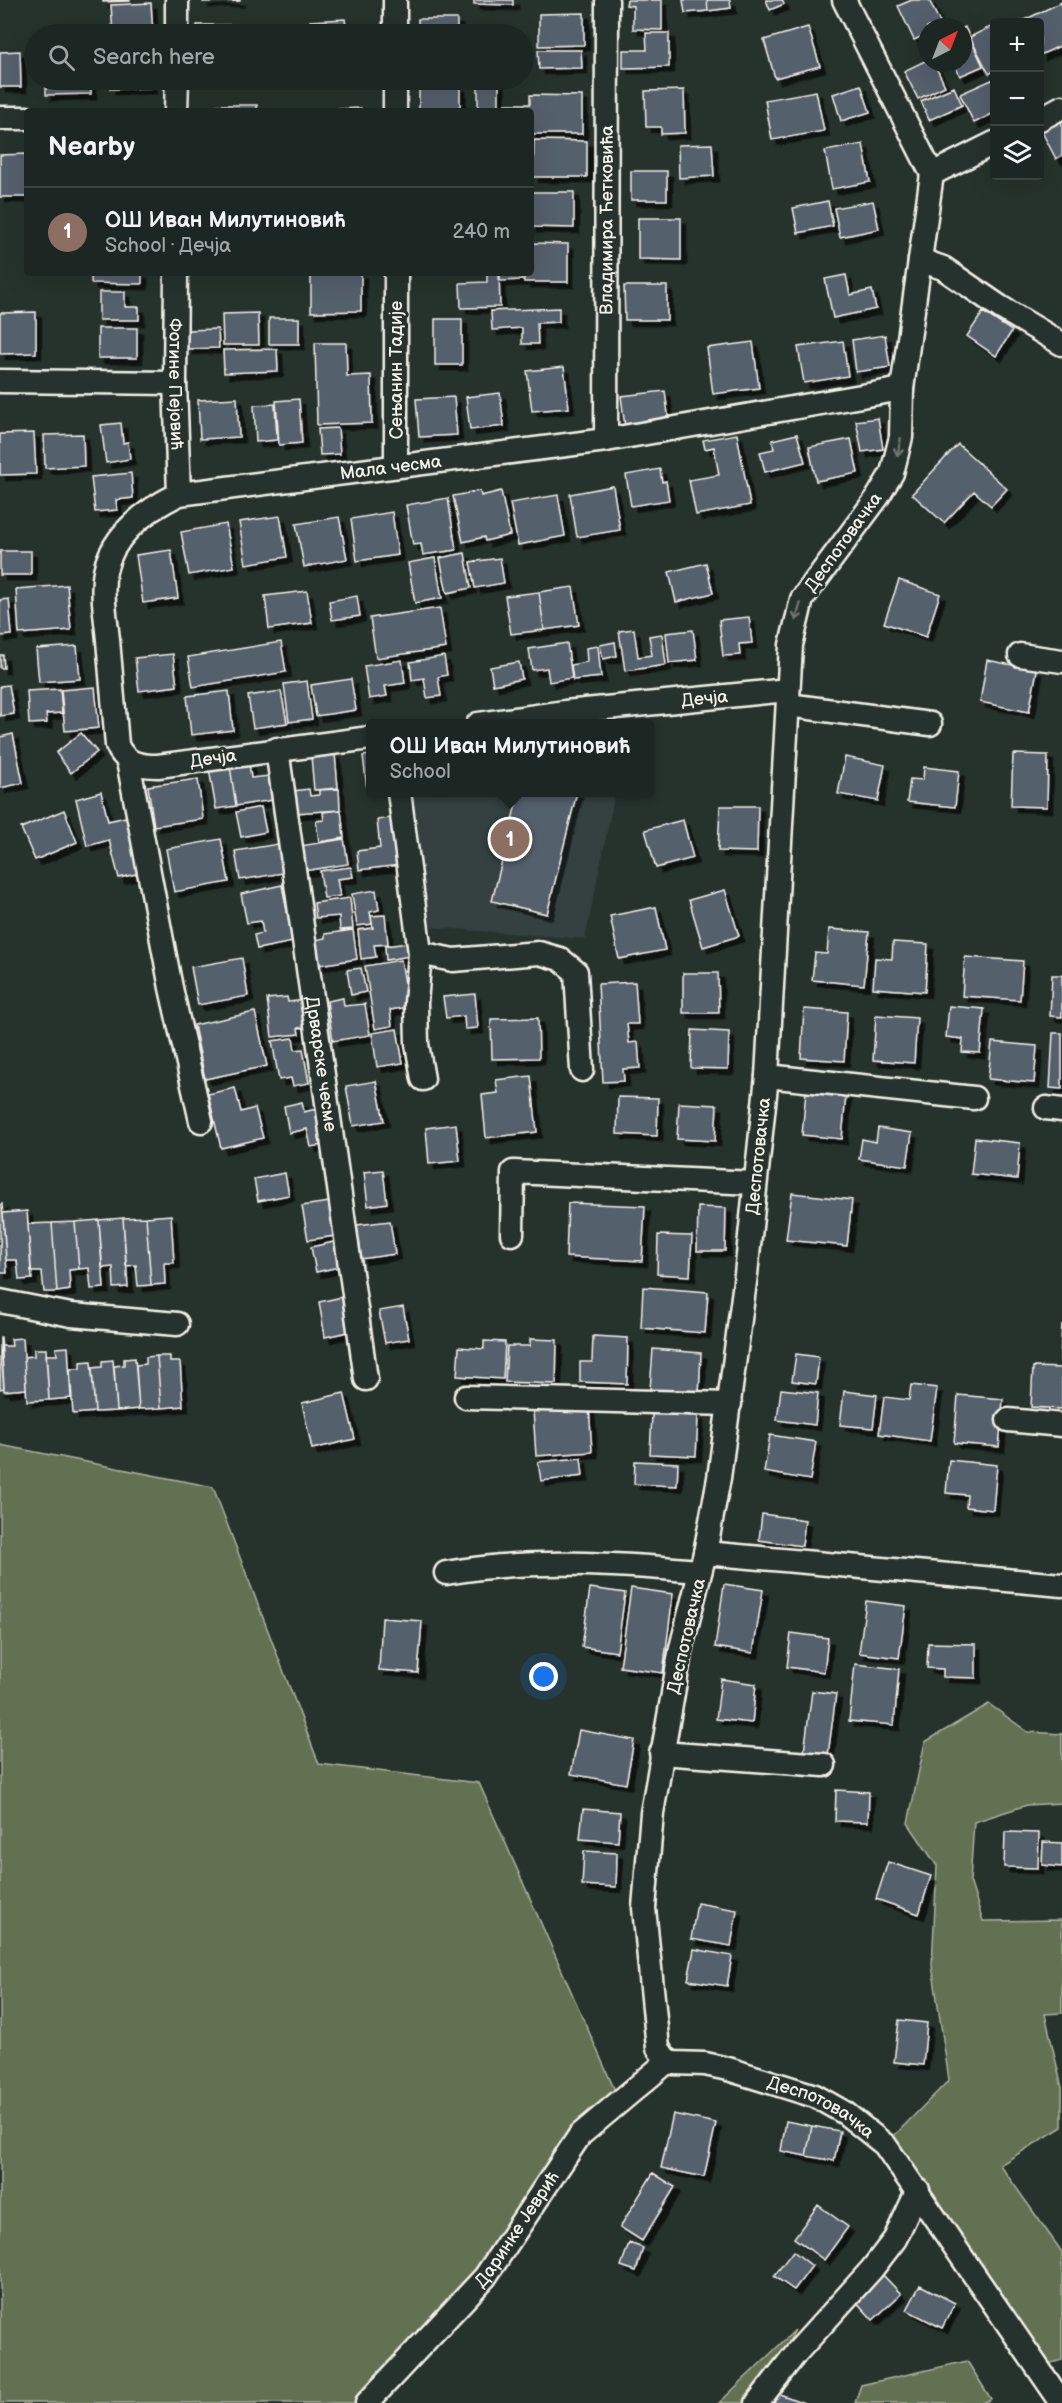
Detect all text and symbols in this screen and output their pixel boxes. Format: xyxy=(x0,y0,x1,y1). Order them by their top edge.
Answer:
north arrow xyxy=(918,18,972,72)
map controls xyxy=(990,18,1044,180)
button: + xyxy=(990,18,1044,72)
search box xyxy=(24,24,534,90)
icon: search xyxy=(45,41,78,74)
text: Search here xyxy=(93,44,215,71)
button: − xyxy=(990,72,1044,126)
street label: Владимира Ћетковића xyxy=(596,125,618,315)
button: layers xyxy=(990,126,1044,180)
text: Nearby xyxy=(48,132,135,163)
text: ОШ Иван Милутиновић xyxy=(105,207,345,234)
text: 1 xyxy=(63,220,72,244)
text: 240 m xyxy=(453,220,510,244)
text: School · Дечја xyxy=(105,234,231,258)
street label: Сењанин Тадије xyxy=(386,301,407,439)
street label: Фотине Пејовић xyxy=(164,318,187,450)
one-way arrow xyxy=(893,437,904,457)
street label: Мала чесма xyxy=(339,451,443,485)
street label: Деспотовачка xyxy=(800,488,887,596)
one-way arrow xyxy=(792,602,803,621)
street label: Дечја xyxy=(680,686,729,711)
popup xyxy=(366,719,654,797)
text: ОШ Иван Милутиновић xyxy=(390,733,630,760)
street label: Дечја xyxy=(188,745,238,772)
text: School xyxy=(390,760,451,784)
pin: 1 xyxy=(490,816,530,862)
street label: Дрварске чесме xyxy=(301,995,341,1133)
street label: Деспотовачка xyxy=(742,1096,775,1216)
street label: Деспотовачка xyxy=(663,1576,710,1696)
your location xyxy=(529,1662,558,1691)
street label: Деспотовачка xyxy=(765,2072,878,2143)
street label: Даринке Јеврић xyxy=(471,2167,564,2292)

